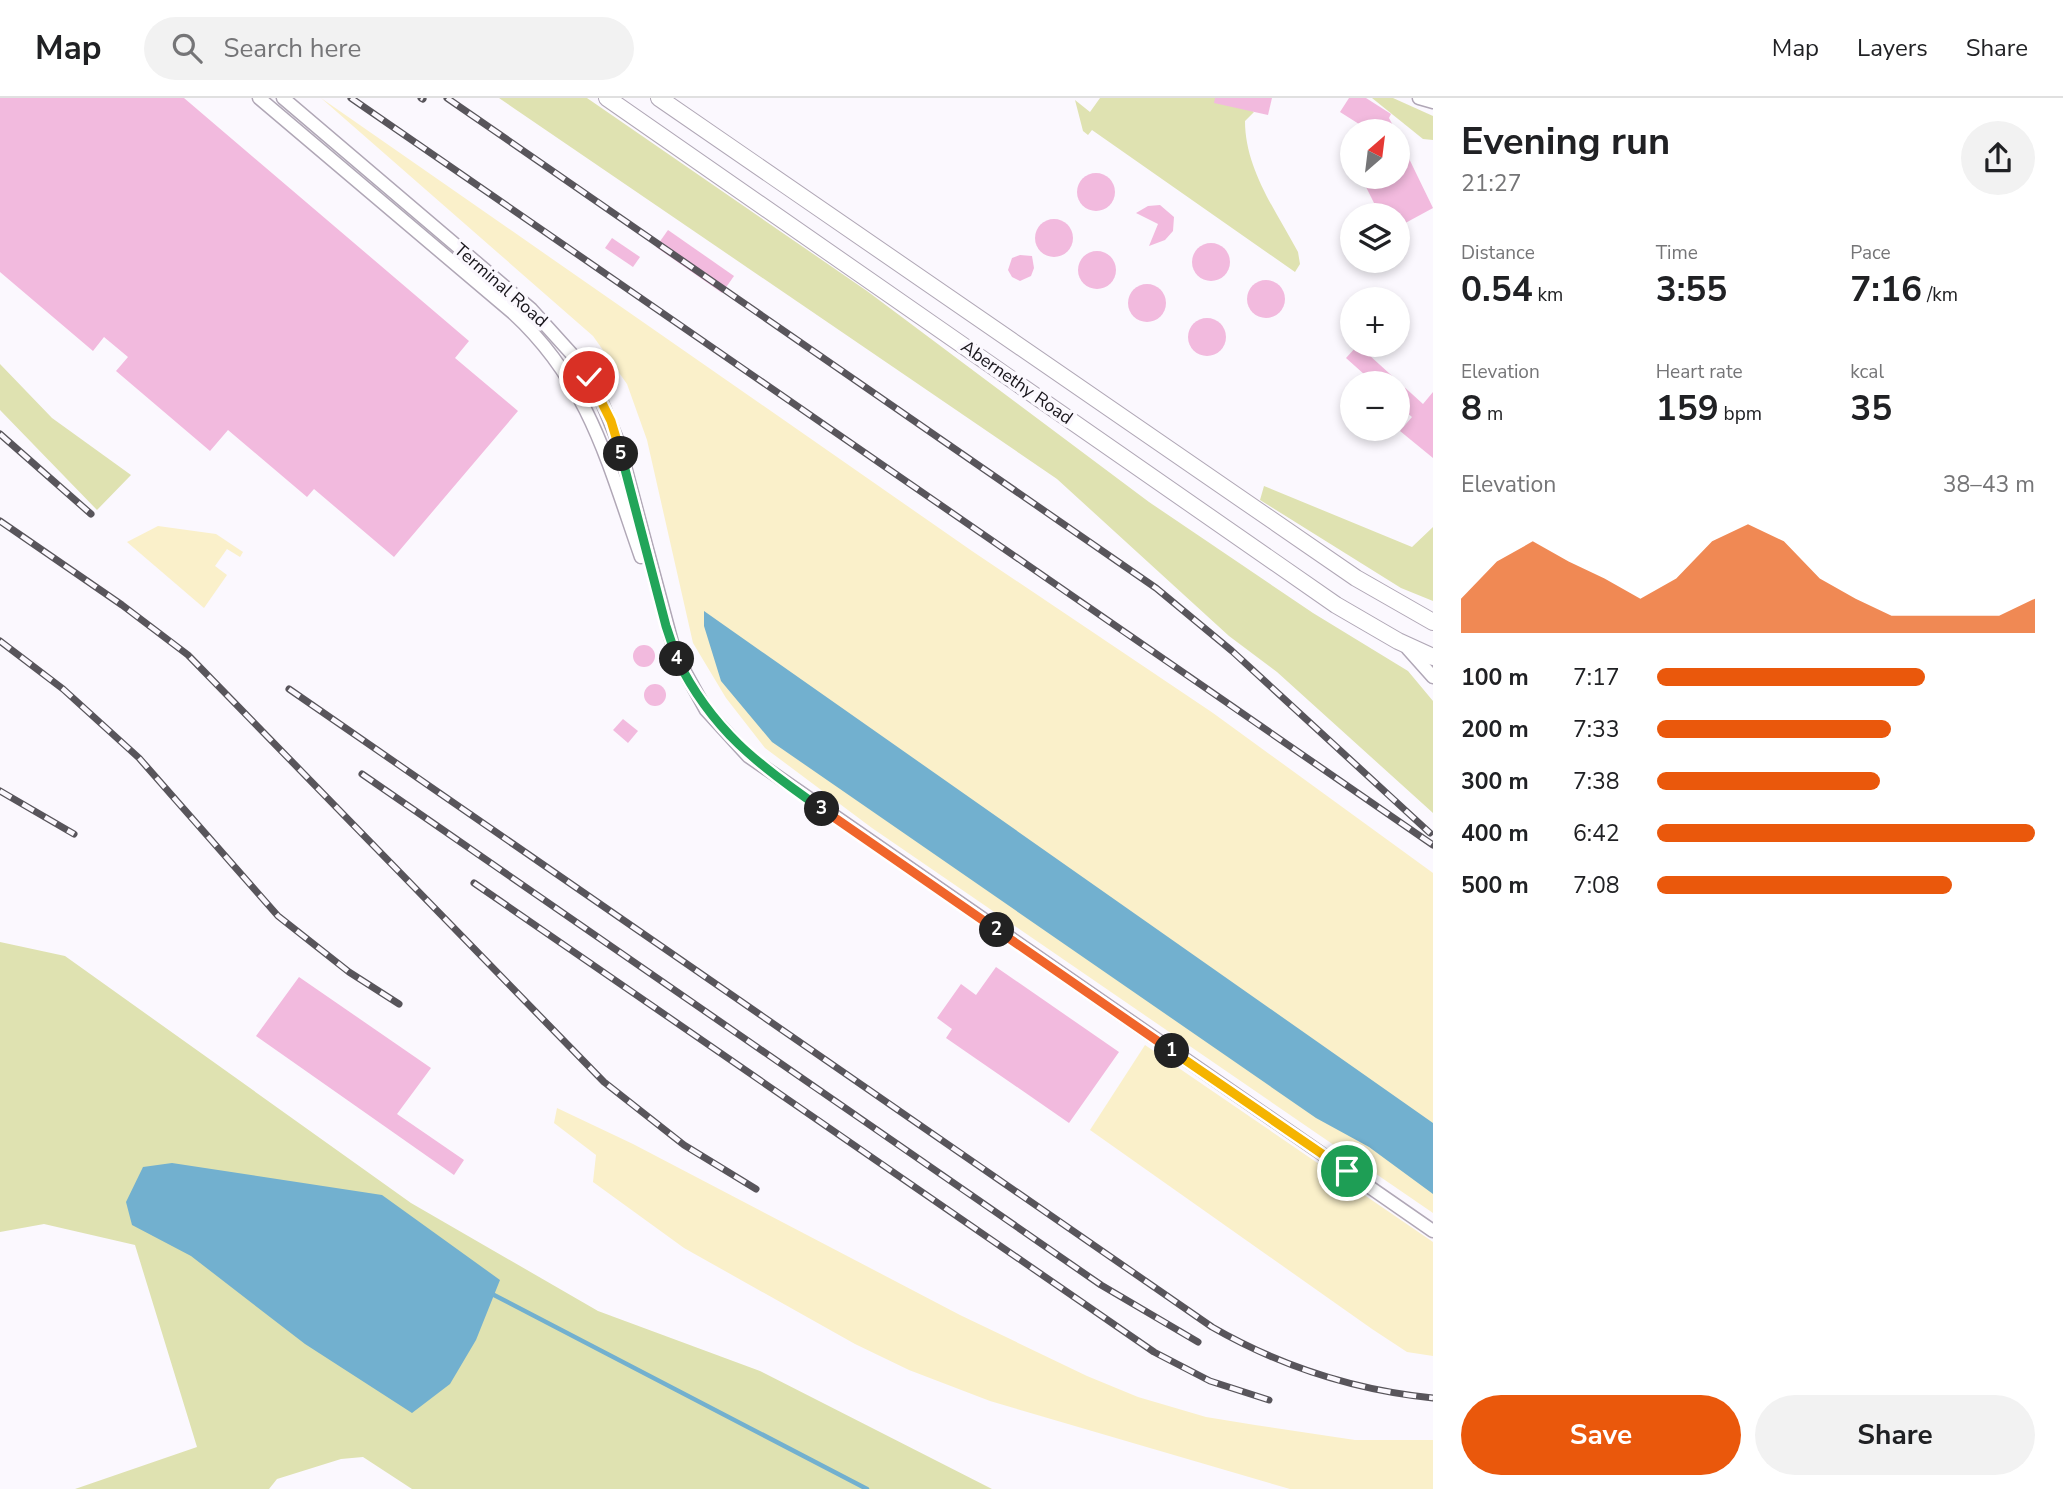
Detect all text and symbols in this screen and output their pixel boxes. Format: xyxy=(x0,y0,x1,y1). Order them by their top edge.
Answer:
search box xyxy=(144,17,634,80)
text: Map xyxy=(35,26,102,71)
icon: search xyxy=(168,29,206,67)
text: Search here xyxy=(224,31,361,66)
text: Map xyxy=(1772,32,1819,64)
text: Layers xyxy=(1857,32,1928,64)
text: Share xyxy=(1966,32,2028,64)
text: Evening run xyxy=(1461,116,1670,167)
north arrow xyxy=(1340,119,1410,189)
map controls xyxy=(1340,119,1410,441)
button: share xyxy=(1961,121,2035,195)
text: 21:27 xyxy=(1461,168,1521,199)
button: layers xyxy=(1340,203,1410,273)
street label: Terminal Road xyxy=(449,238,553,332)
text: Distance xyxy=(1461,240,1535,266)
text: Time xyxy=(1656,240,1698,266)
text: Pace xyxy=(1850,240,1891,266)
text: 0.54 xyxy=(1461,266,1533,313)
text: 3:55 xyxy=(1656,266,1727,313)
text: 7:16 xyxy=(1850,266,1922,313)
text: km xyxy=(1533,282,1563,308)
text: /km xyxy=(1922,282,1958,308)
button: + xyxy=(1340,287,1410,357)
street label: Abernethy Road xyxy=(956,334,1078,430)
pin xyxy=(559,347,619,407)
icon: check xyxy=(570,358,608,396)
text: Elevation xyxy=(1461,359,1540,385)
text: Heart rate xyxy=(1656,359,1743,385)
text: kcal xyxy=(1850,359,1884,385)
button: − xyxy=(1340,371,1410,441)
text: 8 xyxy=(1461,385,1482,432)
text: 159 xyxy=(1656,385,1719,432)
text: 35 xyxy=(1850,385,1892,432)
text: m xyxy=(1482,401,1503,427)
text: bpm xyxy=(1719,401,1762,427)
pin: 5 xyxy=(604,436,638,472)
text: 5 xyxy=(615,440,626,466)
text: Elevation xyxy=(1461,469,1556,500)
text: 38–43 m xyxy=(1943,469,2035,500)
pin: 4 xyxy=(660,642,694,676)
text: 4 xyxy=(671,645,682,671)
text: 100 m xyxy=(1461,662,1529,693)
text: 7:17 xyxy=(1573,662,1620,693)
text: 200 m xyxy=(1461,714,1529,745)
text: 7:33 xyxy=(1573,714,1620,745)
text: 300 m xyxy=(1461,766,1529,797)
text: 7:38 xyxy=(1573,766,1620,797)
pin: 3 xyxy=(804,792,840,826)
text: 3 xyxy=(816,795,827,821)
text: 400 m xyxy=(1461,818,1529,849)
text: 6:42 xyxy=(1573,818,1620,849)
text: 500 m xyxy=(1461,870,1529,901)
text: 7:08 xyxy=(1573,870,1620,901)
pin: 2 xyxy=(979,912,1014,948)
text: 2 xyxy=(991,916,1002,942)
pin: 1 xyxy=(1154,1034,1190,1068)
text: 1 xyxy=(1166,1037,1177,1063)
pin xyxy=(1317,1141,1377,1201)
icon: arrive xyxy=(1328,1152,1366,1190)
button: Save xyxy=(1461,1395,1741,1475)
button: Share xyxy=(1755,1395,2035,1475)

